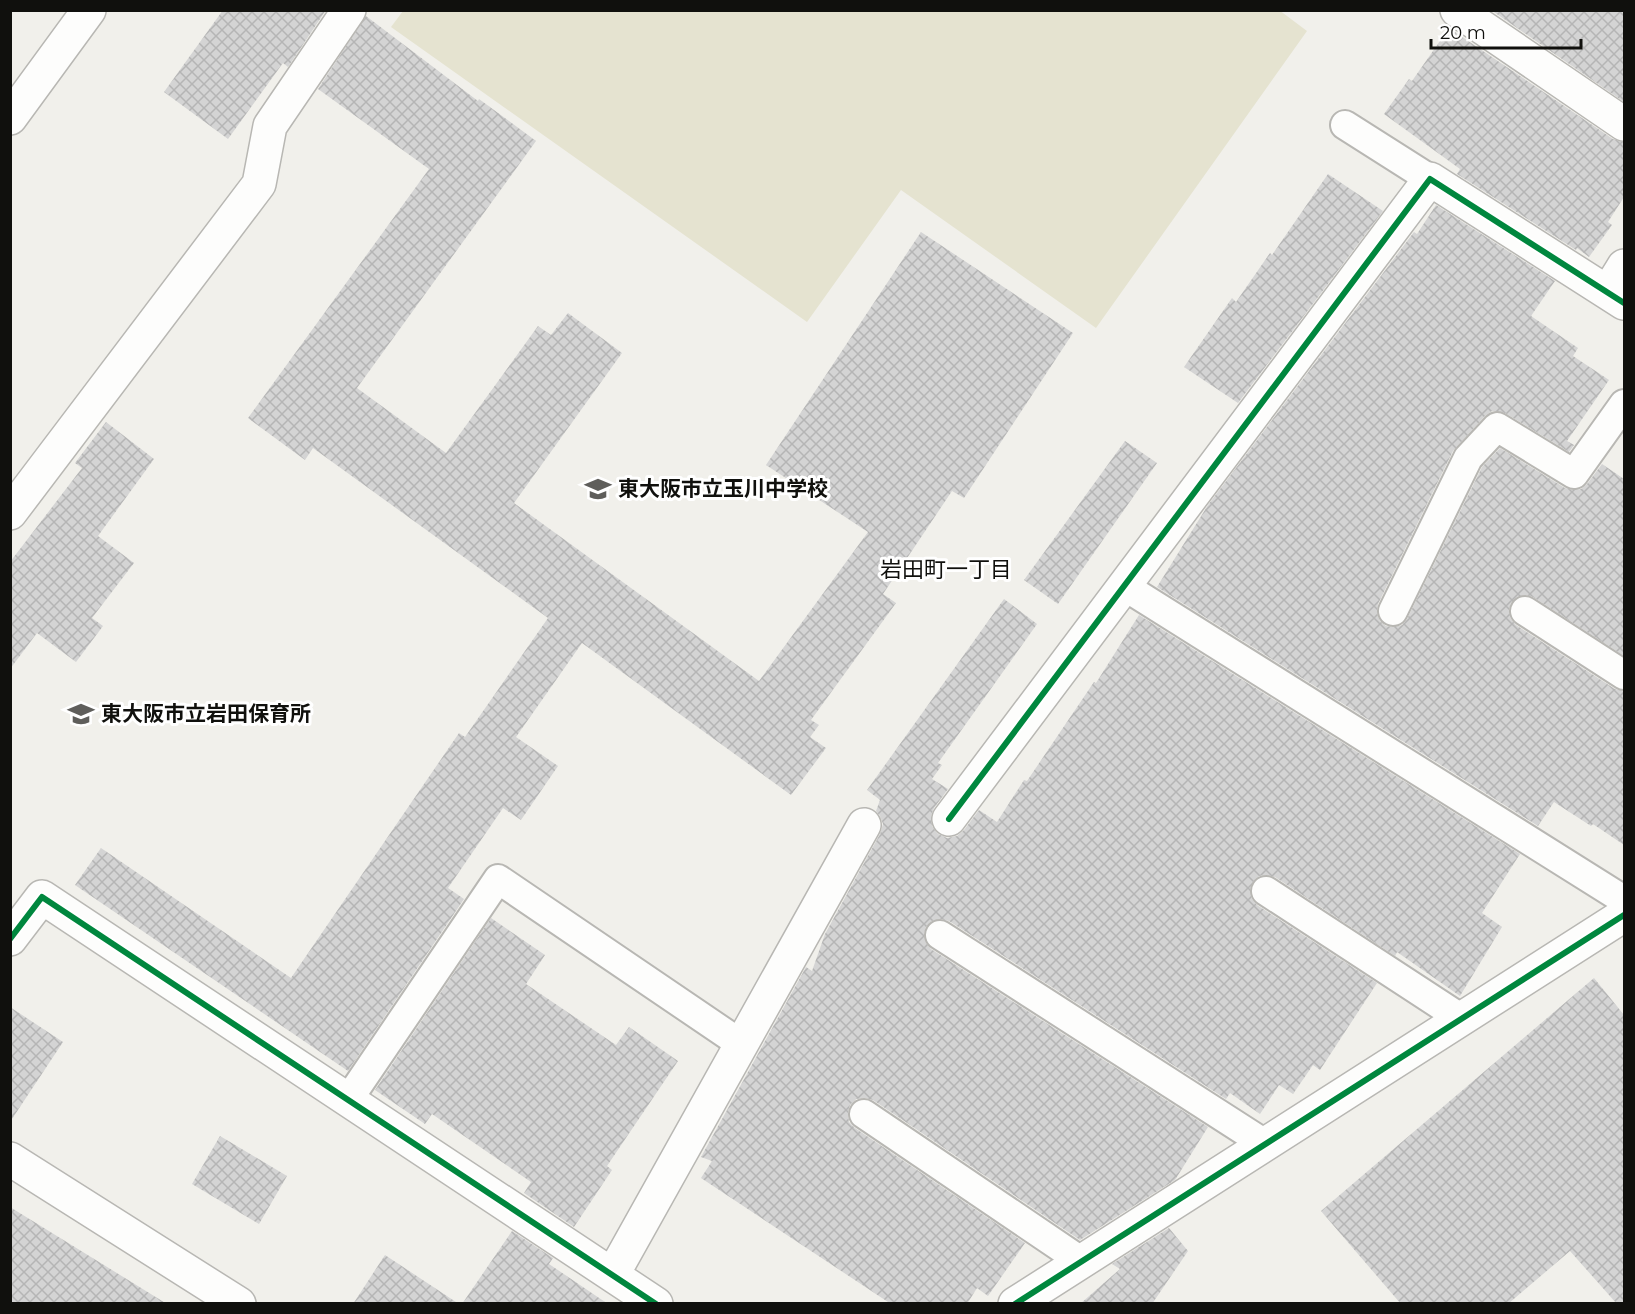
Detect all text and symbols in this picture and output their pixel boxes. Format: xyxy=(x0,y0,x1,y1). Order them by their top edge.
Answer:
scale bar xyxy=(1431,12,1581,50)
text: 20 m xyxy=(1440,22,1486,44)
school or university icon: 東大阪市立玉川中学校 xyxy=(583,474,613,504)
place label: 東大阪市立玉川中学校 xyxy=(618,476,828,501)
district label: 岩田町一丁目 xyxy=(880,556,1012,583)
school or university icon: 東大阪市立岩田保育所 xyxy=(66,699,96,729)
place label: 東大阪市立岩田保育所 xyxy=(101,701,311,726)

